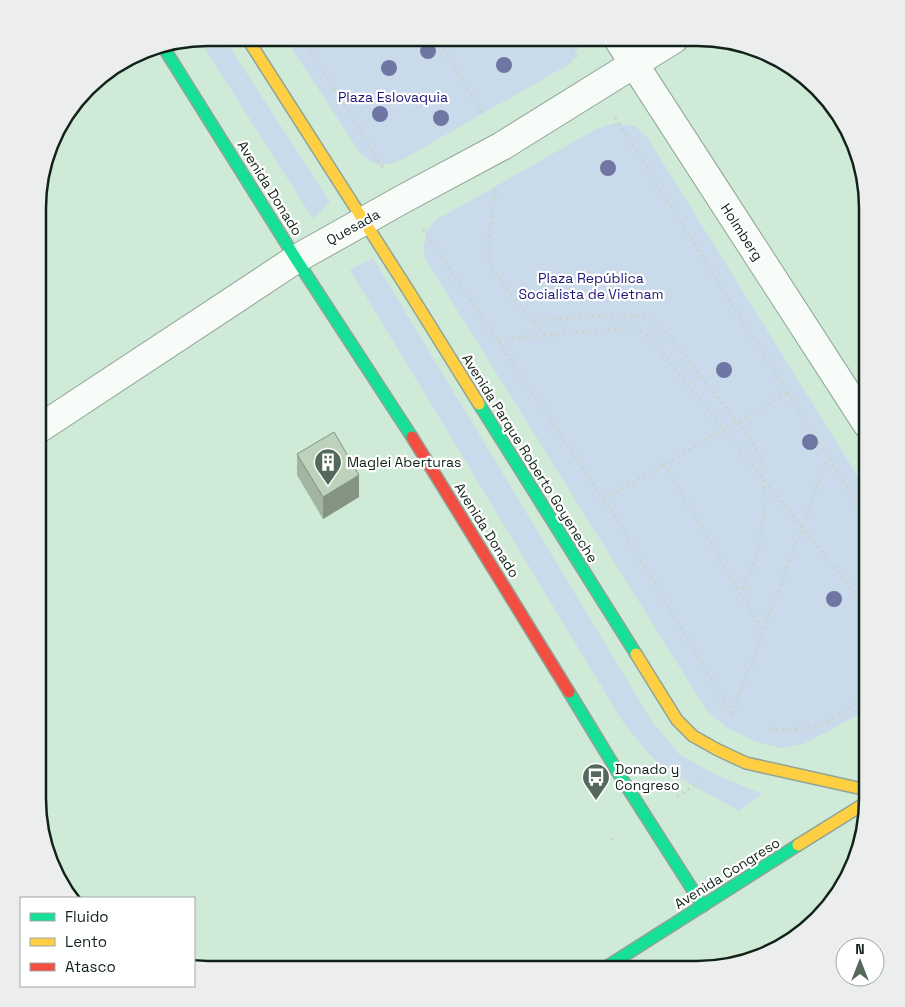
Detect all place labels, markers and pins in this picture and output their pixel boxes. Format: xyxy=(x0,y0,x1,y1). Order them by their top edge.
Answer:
building icon: Maglei Aberturas xyxy=(313,447,343,486)
place label: Maglei Aberturas xyxy=(347,453,461,471)
place label: Donado y Congreso xyxy=(615,760,680,794)
bus stop icon: Donado y Congreso xyxy=(581,762,611,801)

